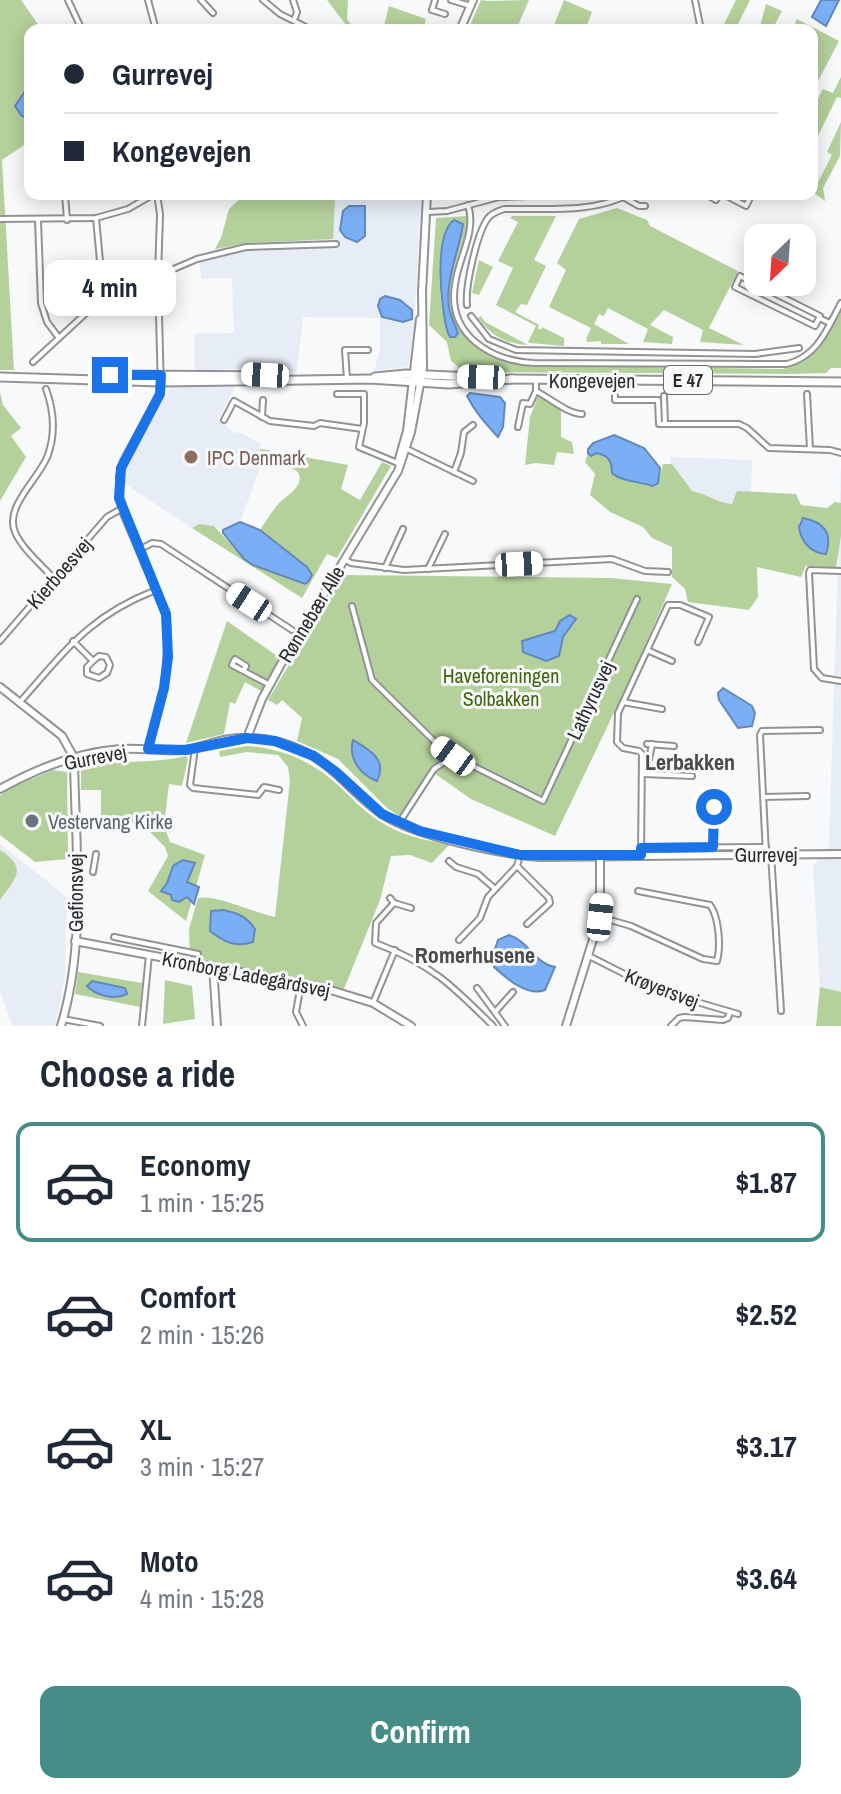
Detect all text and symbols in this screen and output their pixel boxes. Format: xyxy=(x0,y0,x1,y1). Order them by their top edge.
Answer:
text: Gurrevej xyxy=(112,54,213,94)
text: Kongevejen xyxy=(112,131,251,171)
north arrow xyxy=(744,224,816,296)
map controls xyxy=(744,224,816,296)
callout: 4 min xyxy=(44,259,176,315)
text: 4 min xyxy=(82,270,138,305)
route end xyxy=(92,357,128,393)
car xyxy=(240,362,290,388)
car xyxy=(457,364,505,390)
road number: E 47 xyxy=(664,366,712,394)
street label: Kongevejen xyxy=(549,367,635,394)
place label: IPC Denmark xyxy=(207,444,306,471)
marker: IPC Denmark xyxy=(182,448,200,466)
street label: Kierboesvej xyxy=(20,531,98,615)
car xyxy=(494,551,544,577)
street label: Rønnebær Alle xyxy=(271,561,351,667)
car xyxy=(222,579,276,625)
street label: Lathyrusvej xyxy=(560,656,620,744)
park label: Haveforeningen Solbakken xyxy=(443,662,559,712)
car xyxy=(427,732,479,780)
street label: Gurrevej xyxy=(62,738,128,776)
district label: Lerbakken xyxy=(645,747,735,777)
route start xyxy=(696,789,732,825)
place label: Vestervang Kirke xyxy=(48,808,173,835)
marker: Vestervang Kirke xyxy=(23,812,41,830)
street label: Gurrevej xyxy=(735,841,797,868)
street label: Gefionsvej xyxy=(62,854,89,932)
car xyxy=(586,892,614,942)
district label: Romerhusene xyxy=(415,940,535,970)
street label: Kronborg Ladegårdsvej xyxy=(160,944,332,1004)
street label: Krøyersvej xyxy=(621,962,703,1014)
text: Choose a ride xyxy=(40,1050,235,1098)
text: Economy xyxy=(140,1145,251,1185)
icon: car xyxy=(44,1146,116,1218)
text: $1.87 xyxy=(735,1162,797,1202)
text: 1 min · 15:25 xyxy=(140,1185,264,1220)
text: Comfort xyxy=(140,1277,236,1317)
icon: car xyxy=(44,1278,116,1350)
text: $2.52 xyxy=(735,1294,797,1334)
text: 2 min · 15:26 xyxy=(140,1317,264,1352)
text: XL xyxy=(140,1409,171,1449)
icon: car xyxy=(44,1410,116,1482)
text: $3.17 xyxy=(735,1426,797,1466)
text: 3 min · 15:27 xyxy=(140,1449,264,1484)
text: Moto xyxy=(140,1541,199,1581)
icon: car xyxy=(44,1542,116,1614)
text: $3.64 xyxy=(735,1558,797,1598)
text: 4 min · 15:28 xyxy=(140,1581,264,1616)
button: Confirm xyxy=(40,1686,801,1778)

